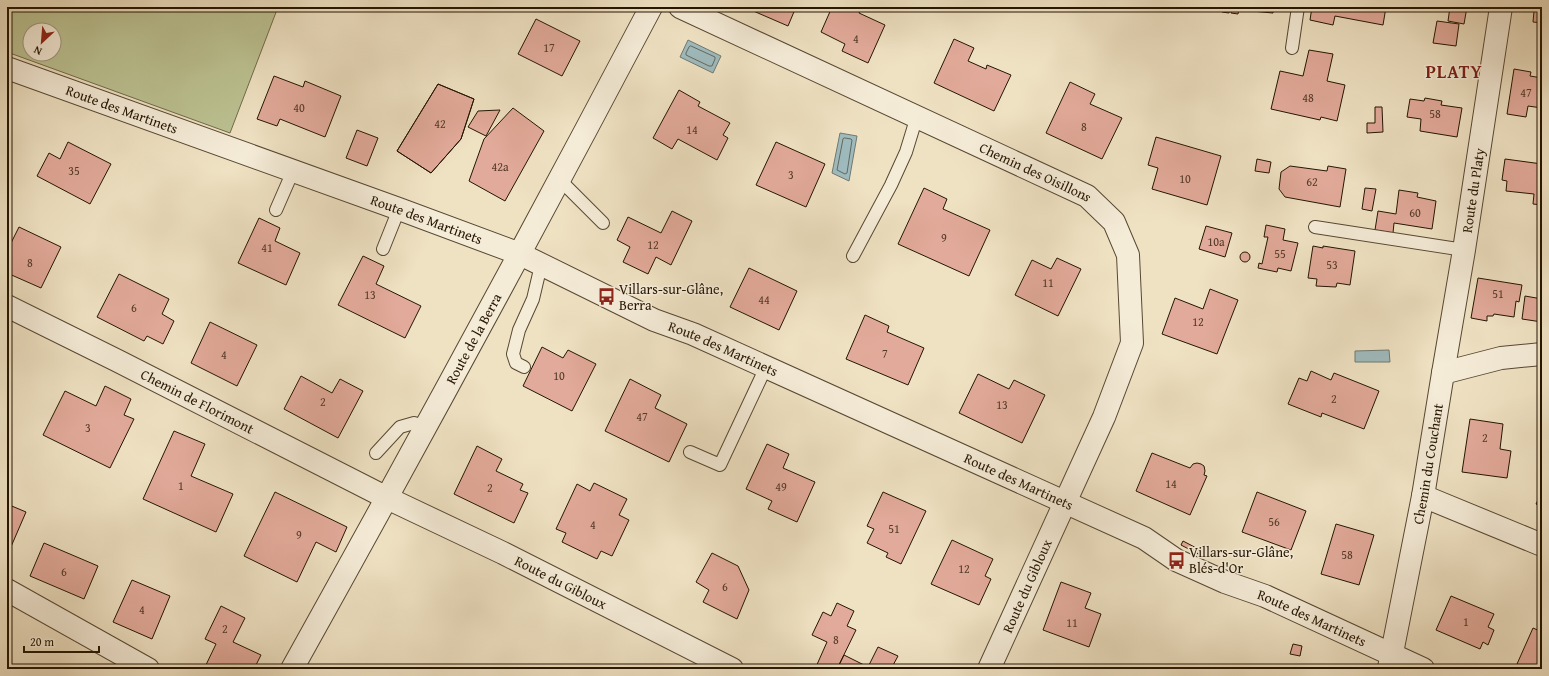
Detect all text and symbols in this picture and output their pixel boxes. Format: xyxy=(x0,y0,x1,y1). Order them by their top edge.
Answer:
north arrow xyxy=(22,22,62,62)
house number: 4 xyxy=(853,30,859,47)
house number: 17 xyxy=(543,39,555,56)
text: N xyxy=(30,42,44,60)
district label: PLATY xyxy=(1425,58,1483,85)
street label: Route des Martinets xyxy=(63,80,181,139)
house number: 47 xyxy=(1520,84,1532,101)
house number: 48 xyxy=(1302,89,1314,106)
house number: 40 xyxy=(293,99,305,116)
house number: 58 xyxy=(1429,105,1441,122)
house number: 42 xyxy=(434,115,446,132)
house number: 8 xyxy=(1081,118,1087,135)
house number: 14 xyxy=(686,121,698,138)
street label: Chemin des Oisillons xyxy=(976,137,1097,206)
street label: Route du Platy xyxy=(1457,147,1489,234)
house number: 42a xyxy=(491,158,509,175)
house number: 35 xyxy=(68,162,80,179)
house number: 3 xyxy=(788,166,794,183)
house number: 10 xyxy=(1179,170,1191,187)
house number: 62 xyxy=(1306,173,1318,190)
street label: Route des Martinets xyxy=(368,190,485,249)
house number: 60 xyxy=(1409,204,1421,221)
house number: 9 xyxy=(941,229,947,246)
house number: 10a xyxy=(1207,233,1225,250)
house number: 12 xyxy=(647,236,659,253)
house number: 41 xyxy=(261,239,273,256)
house number: 55 xyxy=(1274,245,1286,262)
house number: 8 xyxy=(27,254,33,271)
house number: 53 xyxy=(1326,256,1338,273)
house number: 11 xyxy=(1042,274,1054,291)
place label: Villars-sur-Glâne, Berra xyxy=(619,279,723,315)
house number: 51 xyxy=(1492,285,1504,302)
house number: 13 xyxy=(364,286,376,303)
bus stop icon: Villars-sur-Glâne, Berra xyxy=(596,287,616,307)
street label: Route de la Berra xyxy=(441,289,507,388)
house number: 44 xyxy=(758,291,770,308)
house number: 6 xyxy=(131,299,137,316)
house number: 12 xyxy=(1192,313,1204,330)
street label: Route des Martinets xyxy=(666,316,781,381)
house number: 7 xyxy=(882,345,888,362)
house number: 4 xyxy=(221,346,227,363)
street label: Chemin de Florimont xyxy=(137,364,258,439)
house number: 10 xyxy=(553,367,565,384)
house number: 2 xyxy=(1331,390,1337,407)
house number: 2 xyxy=(320,393,326,410)
house number: 13 xyxy=(996,396,1008,413)
street label: Chemin du Couchant xyxy=(1408,402,1448,526)
house number: 47 xyxy=(636,408,648,425)
house number: 3 xyxy=(85,419,91,436)
house number: 2 xyxy=(1482,429,1488,446)
street label: Route des Martinets xyxy=(961,448,1077,515)
house number: 14 xyxy=(1165,475,1177,492)
house number: 1 xyxy=(178,477,184,494)
house number: 49 xyxy=(775,478,787,495)
house number: 2 xyxy=(487,479,493,496)
house number: 56 xyxy=(1268,513,1280,530)
house number: 4 xyxy=(590,516,596,533)
house number: 51 xyxy=(888,520,900,537)
house number: 9 xyxy=(296,526,302,543)
street label: Route du Gibloux xyxy=(997,535,1057,636)
place label: Villars-sur-Glâne, Blés-d'Or xyxy=(1189,542,1293,578)
house number: 58 xyxy=(1341,546,1353,563)
bus stop icon: Villars-sur-Glâne, Blés-d'Or xyxy=(1166,550,1186,570)
street label: Route du Gibloux xyxy=(511,551,611,614)
house number: 12 xyxy=(958,560,970,577)
house number: 6 xyxy=(61,563,67,580)
house number: 6 xyxy=(722,578,728,595)
street label: Route des Martinets xyxy=(1255,584,1370,651)
house number: 4 xyxy=(139,601,145,618)
house number: 1 xyxy=(1463,613,1469,630)
house number: 11 xyxy=(1066,614,1078,631)
house number: 2 xyxy=(222,620,228,637)
scale bar xyxy=(24,628,99,654)
house number: 8 xyxy=(833,631,839,648)
text: 20 m xyxy=(30,633,54,650)

